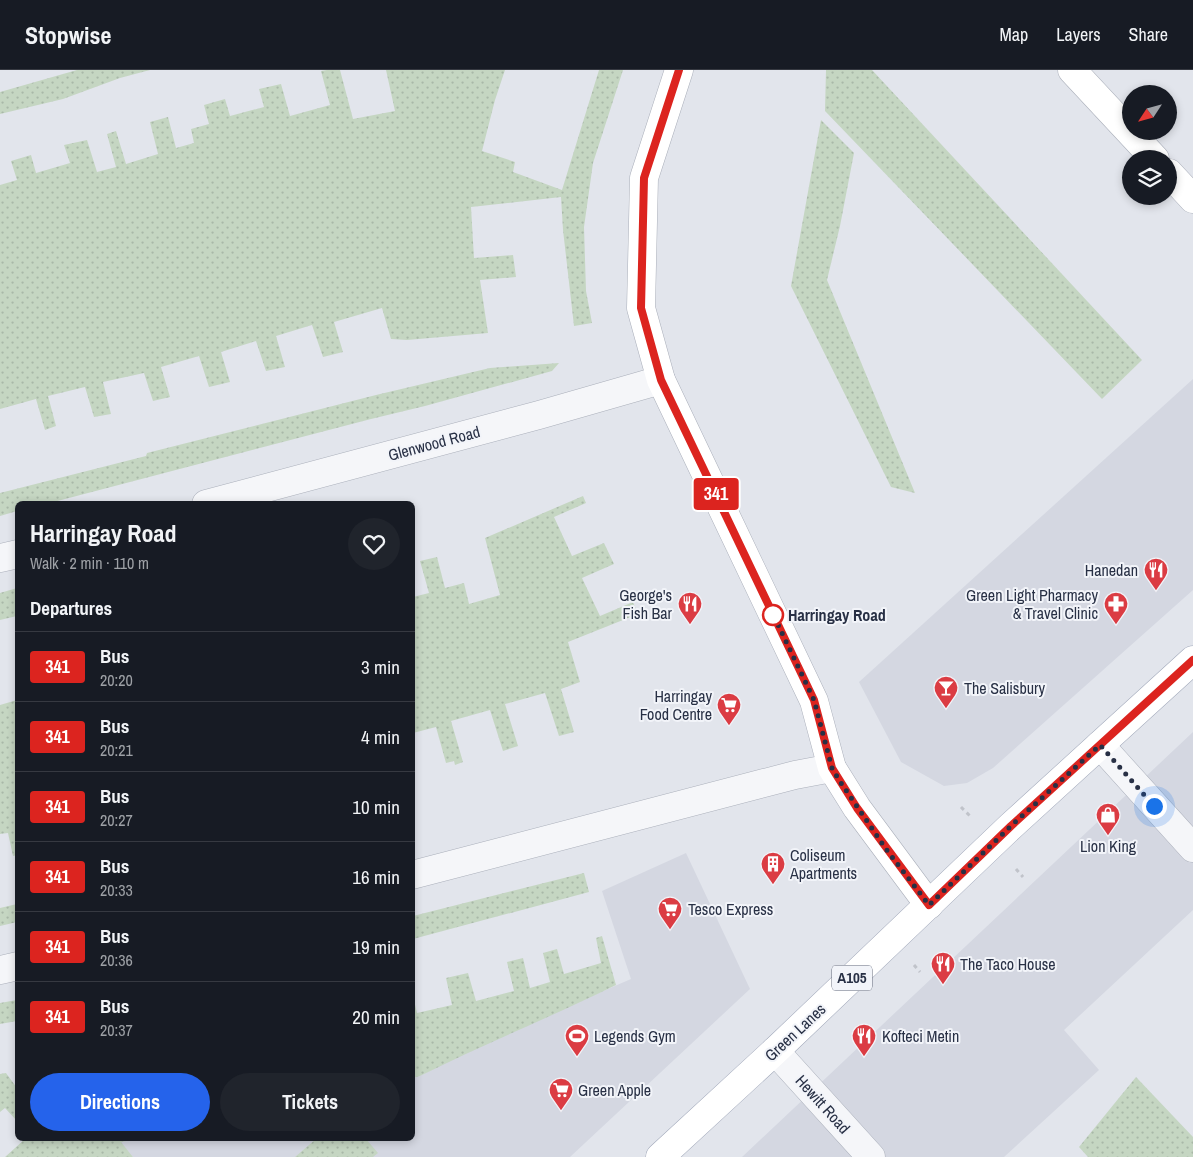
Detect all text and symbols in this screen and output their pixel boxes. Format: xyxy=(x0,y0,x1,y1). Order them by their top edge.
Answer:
text: Stopwise xyxy=(25,19,111,51)
text: Map xyxy=(1000,22,1028,47)
text: Layers xyxy=(1056,22,1101,47)
text: Share xyxy=(1129,22,1168,47)
north arrow xyxy=(1122,85,1178,140)
map controls xyxy=(1122,85,1177,205)
button: layers xyxy=(1122,150,1177,205)
street label: Glenwood Road xyxy=(386,420,482,466)
line badge: 341 xyxy=(687,478,745,510)
text: 341 xyxy=(704,481,728,506)
text: Harringay Road xyxy=(30,517,177,549)
button: heart xyxy=(348,518,400,570)
text: Walk · 2 min · 110 m xyxy=(30,552,149,574)
restaurant icon: Hanedan xyxy=(1143,557,1169,591)
place label: Hanedan xyxy=(1085,559,1138,581)
place label: George's Fish Bar xyxy=(619,584,673,624)
place label: Green Light Pharmacy & Travel Clinic xyxy=(966,584,1098,624)
restaurant icon: George's Fish Bar xyxy=(677,591,703,625)
pharmacy icon: Green Light Pharmacy & Travel Clinic xyxy=(1103,591,1129,625)
text: Departures xyxy=(30,595,112,621)
marker: Harringay Road xyxy=(762,604,784,626)
place label: Harringay Road xyxy=(788,604,886,626)
text: Bus xyxy=(100,643,129,669)
text: 341 xyxy=(45,654,70,679)
text: 3 min xyxy=(361,654,400,680)
text: 20:20 xyxy=(100,669,133,691)
bar icon: The Salisbury xyxy=(933,675,959,709)
place label: The Salisbury xyxy=(964,677,1045,699)
place label: Harringay Food Centre xyxy=(640,685,712,725)
supermarket icon: Harringay Food Centre xyxy=(716,692,742,726)
text: Bus xyxy=(100,713,129,739)
text: 341 xyxy=(45,724,70,749)
text: 4 min xyxy=(361,724,400,750)
text: 20:21 xyxy=(100,739,133,761)
text: Bus xyxy=(100,783,129,809)
text: 341 xyxy=(45,794,70,819)
text: 10 min xyxy=(352,794,400,820)
your location xyxy=(1142,794,1167,819)
shop icon: Lion King xyxy=(1095,802,1121,836)
text: 20:27 xyxy=(100,809,133,831)
place label: Lion King xyxy=(1080,835,1137,857)
place label: Coliseum Apartments xyxy=(789,844,857,884)
building icon: Coliseum Apartments xyxy=(760,851,786,885)
text: Bus xyxy=(100,853,129,879)
text: 341 xyxy=(45,864,70,889)
text: 16 min xyxy=(352,864,400,890)
text: 20:33 xyxy=(100,879,133,901)
supermarket icon: Tesco Express xyxy=(657,896,683,930)
place label: Tesco Express xyxy=(688,898,773,920)
text: Bus xyxy=(100,923,129,949)
text: 341 xyxy=(45,934,70,959)
text: 19 min xyxy=(352,934,400,960)
text: 20:36 xyxy=(100,949,133,971)
restaurant icon: The Taco House xyxy=(930,951,956,985)
place label: The Taco House xyxy=(960,953,1056,975)
road number: A105 xyxy=(832,966,872,990)
text: Bus xyxy=(100,993,129,1019)
street label: Green Lanes xyxy=(760,998,830,1066)
text: 341 xyxy=(45,1004,70,1029)
text: 20 min xyxy=(352,1004,400,1030)
text: 20:37 xyxy=(100,1019,133,1041)
sports icon: Legends Gym xyxy=(564,1023,590,1057)
restaurant icon: Kofteci Metin xyxy=(851,1023,877,1057)
place label: Legends Gym xyxy=(594,1025,676,1047)
place label: Kofteci Metin xyxy=(882,1025,959,1047)
street label: Hewitt Road xyxy=(791,1070,855,1138)
button: Directions xyxy=(30,1073,210,1131)
button: Tickets xyxy=(220,1073,400,1131)
supermarket icon: Green Apple xyxy=(548,1077,574,1111)
place label: Green Apple xyxy=(578,1079,651,1101)

